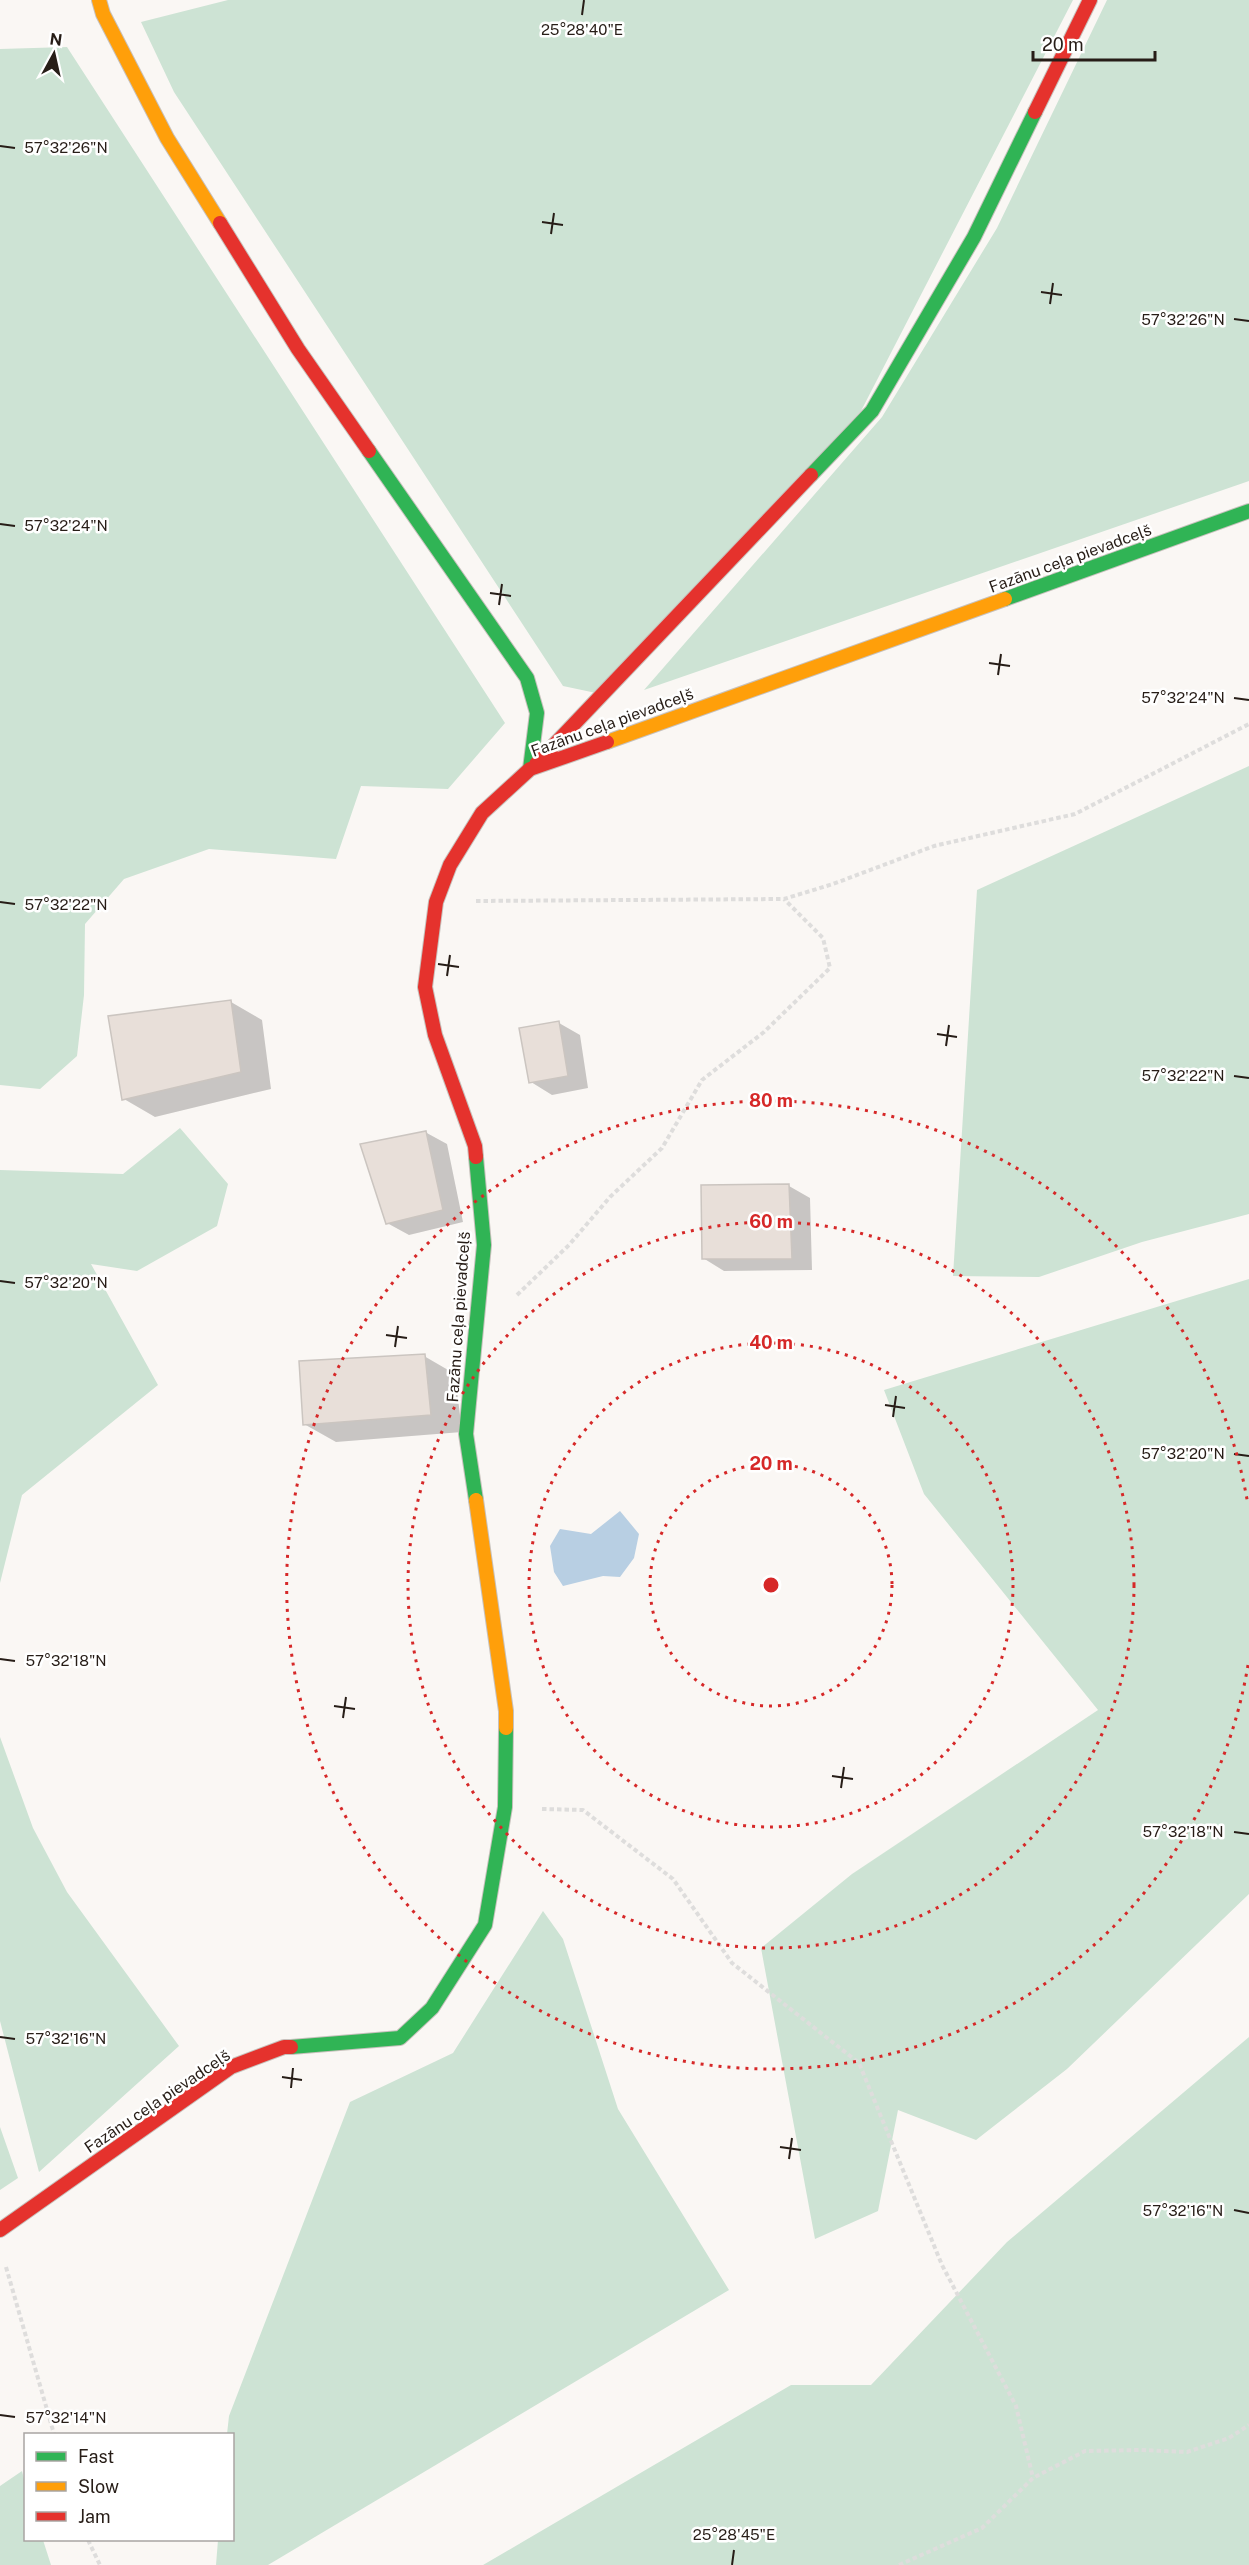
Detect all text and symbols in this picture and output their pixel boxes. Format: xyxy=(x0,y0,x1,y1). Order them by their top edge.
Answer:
text: 25°28'40"E xyxy=(541,21,623,38)
north arrow xyxy=(24,24,84,84)
scale bar xyxy=(1033,24,1154,62)
text: N xyxy=(48,29,64,50)
text: 20 m xyxy=(1042,34,1084,55)
text: 57°32'26"N xyxy=(24,139,108,156)
text: 57°32'26"N xyxy=(1141,311,1225,328)
text: 57°32'24"N xyxy=(24,517,108,534)
street label: Fazānu ceļa pievadceļš xyxy=(986,520,1154,597)
street label: Fazānu ceļa pievadceļš xyxy=(528,684,696,761)
text: 57°32'24"N xyxy=(1141,689,1225,706)
text: 57°32'22"N xyxy=(24,896,108,913)
text: 57°32'22"N xyxy=(1141,1067,1225,1084)
text: 80 m xyxy=(749,1090,793,1111)
text: 60 m xyxy=(749,1211,793,1232)
street label: Fazānu ceļa pievadceļš xyxy=(443,1231,474,1403)
text: 57°32'20"N xyxy=(24,1274,108,1291)
text: 40 m xyxy=(749,1332,793,1353)
text: 57°32'20"N xyxy=(1141,1445,1225,1462)
text: 20 m xyxy=(749,1453,793,1474)
centre of rings xyxy=(761,1575,781,1595)
text: 57°32'18"N xyxy=(25,1652,107,1669)
text: 57°32'18"N xyxy=(1142,1823,1224,1840)
text: 57°32'16"N xyxy=(26,2030,106,2047)
street label: Fazānu ceļa pievadceļš xyxy=(81,2046,234,2157)
text: 57°32'16"N xyxy=(1143,2202,1223,2219)
text: 57°32'14"N xyxy=(26,2409,106,2426)
legend xyxy=(24,2433,234,2541)
text: Fast xyxy=(78,2446,114,2467)
text: Slow xyxy=(78,2476,119,2497)
text: Jam xyxy=(78,2506,111,2527)
text: 25°28'45"E xyxy=(693,2526,775,2543)

